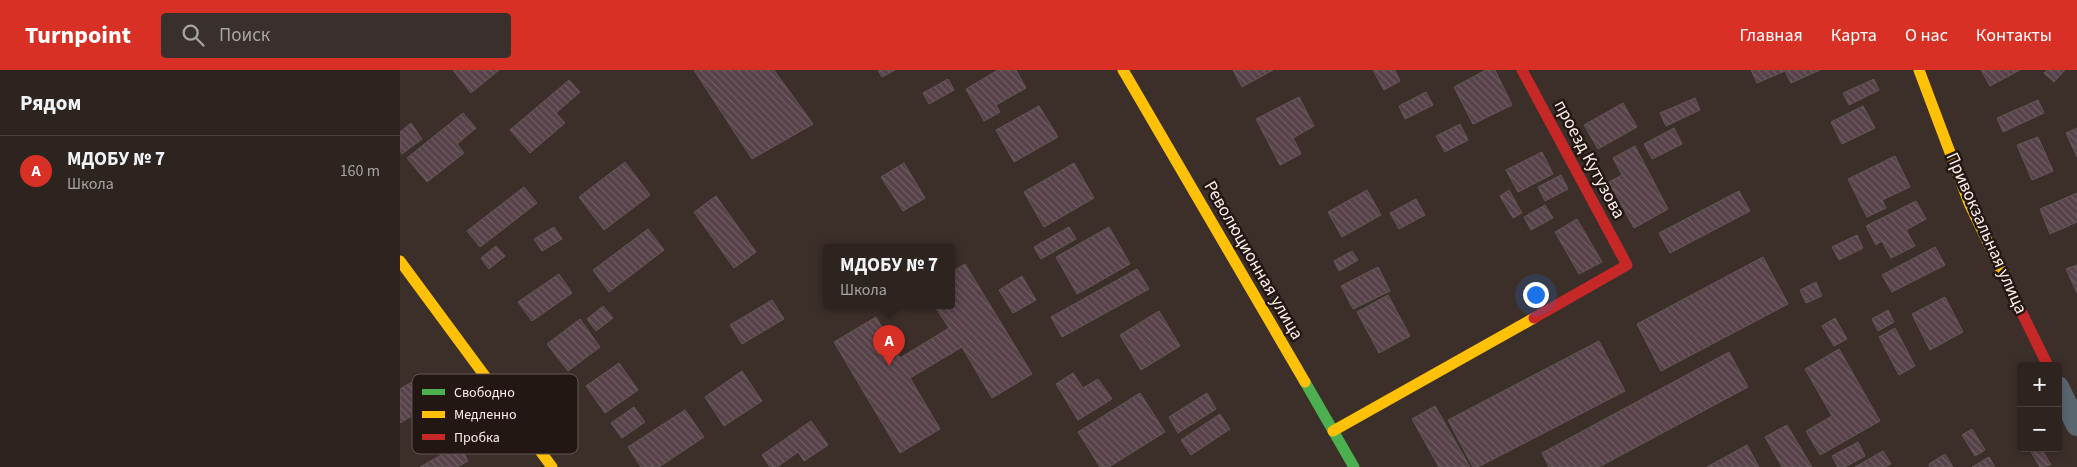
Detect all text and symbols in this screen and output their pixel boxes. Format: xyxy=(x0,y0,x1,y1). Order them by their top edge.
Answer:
search box xyxy=(161,13,511,58)
text: Turnpoint xyxy=(25,18,131,53)
icon: search xyxy=(179,21,207,49)
text: Поиск xyxy=(219,22,270,49)
text: Главная xyxy=(1740,23,1803,48)
text: Карта xyxy=(1831,23,1877,48)
text: О нас xyxy=(1905,23,1948,48)
text: Контакты xyxy=(1976,23,2052,48)
text: Рядом xyxy=(20,88,81,118)
street label: проезд Кутузова xyxy=(1548,95,1631,223)
text: МДОБУ № 7 xyxy=(67,146,165,173)
street label: Привокзальная улица xyxy=(1940,148,2033,318)
text: A xyxy=(31,160,41,182)
text: 160 m xyxy=(340,160,380,182)
text: Школа xyxy=(67,173,114,195)
street label: Революционная улица xyxy=(1198,176,1309,344)
popup xyxy=(823,244,955,309)
text: МДОБУ № 7 xyxy=(840,252,938,279)
text: Школа xyxy=(840,279,887,301)
your location xyxy=(1523,282,1549,308)
pin: A xyxy=(873,325,905,366)
map controls xyxy=(2017,362,2062,452)
button: + xyxy=(2017,362,2062,407)
legend xyxy=(412,374,578,454)
text: Свободно xyxy=(454,383,515,403)
text: Медленно xyxy=(454,405,517,425)
button: − xyxy=(2017,407,2062,452)
text: Пробка xyxy=(454,428,500,448)

